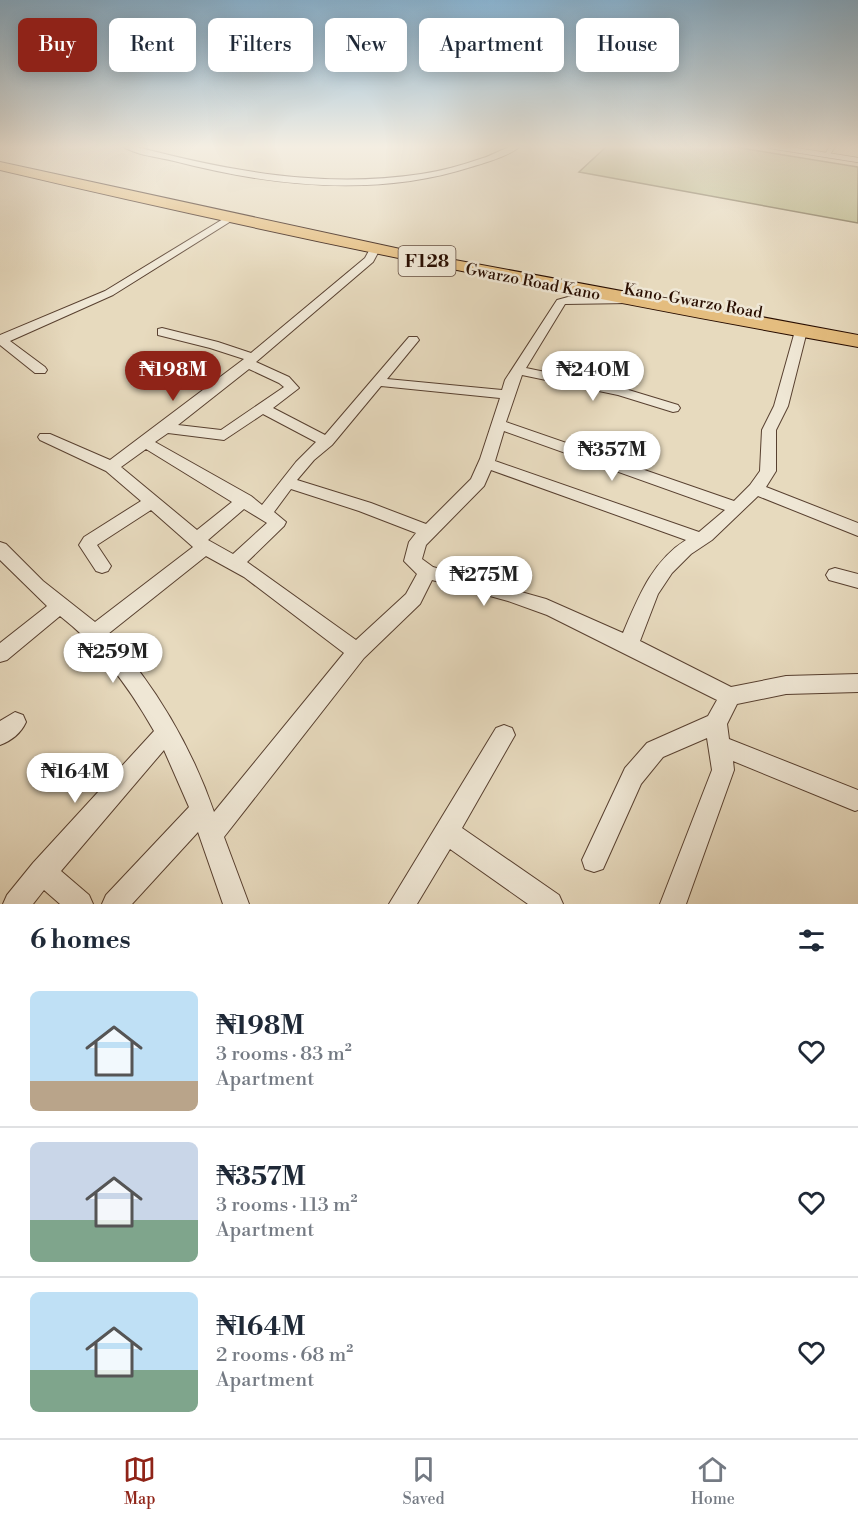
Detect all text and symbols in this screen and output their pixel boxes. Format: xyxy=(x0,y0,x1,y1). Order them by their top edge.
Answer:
chip: Buy xyxy=(18,18,97,72)
chip: Rent xyxy=(109,18,196,72)
chip: Filters xyxy=(208,18,313,72)
chip: New xyxy=(325,18,407,72)
chip: Apartment xyxy=(419,18,564,72)
chip: House xyxy=(576,18,679,72)
road number: F128 xyxy=(398,246,456,276)
street label: Gwarzo Road Kano xyxy=(464,259,602,305)
street label: Kano-Gwarzo Road xyxy=(622,279,764,323)
pin: ₦198M xyxy=(131,351,215,402)
pin: ₦240M xyxy=(551,351,635,402)
text: ₦198M xyxy=(139,358,207,383)
text: ₦240M xyxy=(556,358,630,383)
pin: ₦357M xyxy=(570,431,654,482)
text: ₦357M xyxy=(578,438,647,463)
pin: ₦275M xyxy=(442,556,526,607)
text: ₦275M xyxy=(449,563,519,588)
pin: ₦259M xyxy=(71,633,155,684)
text: ₦259M xyxy=(78,640,148,665)
pin: ₦164M xyxy=(33,753,117,804)
text: ₦164M xyxy=(41,760,109,785)
text: 6 homes xyxy=(30,924,131,956)
icon: filters xyxy=(795,924,828,957)
text: ₦198M xyxy=(216,1010,304,1042)
icon: home xyxy=(78,1015,150,1087)
icon: heart xyxy=(795,1035,828,1068)
text: 3 rooms · 83 m² xyxy=(216,1042,352,1067)
text: Apartment xyxy=(216,1067,314,1092)
text: ₦357M xyxy=(216,1161,306,1193)
icon: home xyxy=(78,1166,150,1238)
icon: heart xyxy=(795,1186,828,1219)
text: 3 rooms · 113 m² xyxy=(216,1193,357,1218)
text: Apartment xyxy=(216,1218,314,1243)
text: ₦164M xyxy=(216,1311,305,1343)
icon: home xyxy=(78,1316,150,1388)
icon: heart xyxy=(795,1336,828,1369)
text: 2 rooms · 68 m² xyxy=(216,1343,353,1368)
text: Apartment xyxy=(216,1368,314,1393)
tab: Map xyxy=(123,1453,156,1509)
tab: Saved xyxy=(403,1453,445,1509)
tab: Home xyxy=(691,1453,735,1509)

